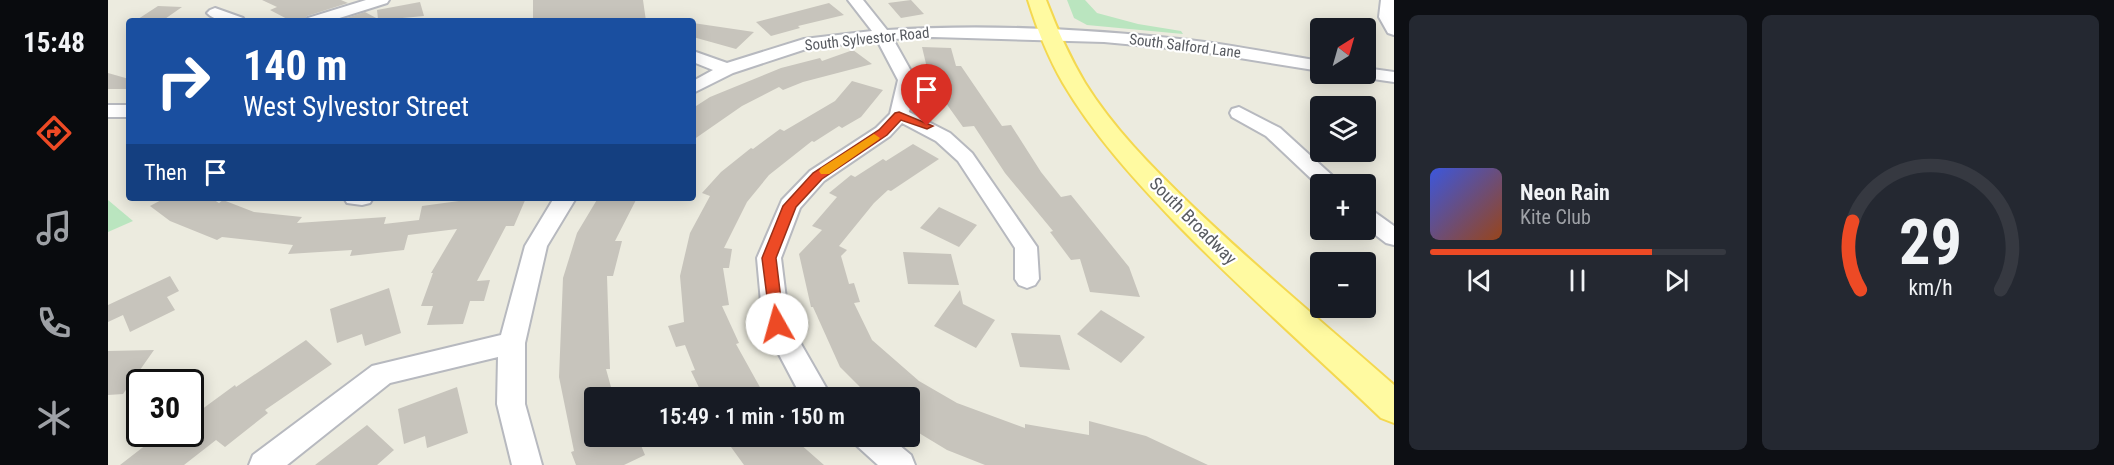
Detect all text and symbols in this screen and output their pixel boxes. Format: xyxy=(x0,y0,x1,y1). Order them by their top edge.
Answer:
north arrow xyxy=(1310,18,1376,84)
map controls xyxy=(1310,18,1376,318)
street label: South Sylvestor Road xyxy=(804,24,930,54)
text: 15:48 xyxy=(23,27,85,59)
street label: South Salford Lane xyxy=(1128,30,1242,62)
text: 140 m xyxy=(243,41,348,90)
icon: right xyxy=(144,42,222,120)
pin xyxy=(901,64,952,126)
icon: arrive xyxy=(910,73,943,106)
text: West Sylvestor Street xyxy=(243,91,469,123)
button: layers xyxy=(1310,96,1376,162)
icon: directions xyxy=(33,112,75,154)
icon: arrive xyxy=(199,156,232,189)
text: Then xyxy=(144,160,187,185)
street label: South Broadway xyxy=(1145,173,1242,269)
button: + xyxy=(1310,174,1376,240)
text: Neon Rain xyxy=(1520,180,1610,205)
text: Kite Club xyxy=(1520,205,1591,229)
text: 29 xyxy=(1899,206,1962,279)
icon: music xyxy=(33,207,75,249)
button: − xyxy=(1310,252,1376,318)
icon: previous xyxy=(1463,264,1496,297)
icon: pause xyxy=(1561,264,1594,297)
icon: next xyxy=(1660,264,1693,297)
text: km/h xyxy=(1908,275,1952,300)
position arrow xyxy=(745,292,809,356)
icon: phone xyxy=(33,302,75,344)
speed limit sign: 30 xyxy=(126,369,204,447)
icon: climate xyxy=(33,397,75,439)
text: 15:49 · 1 min · 150 m xyxy=(659,404,845,429)

